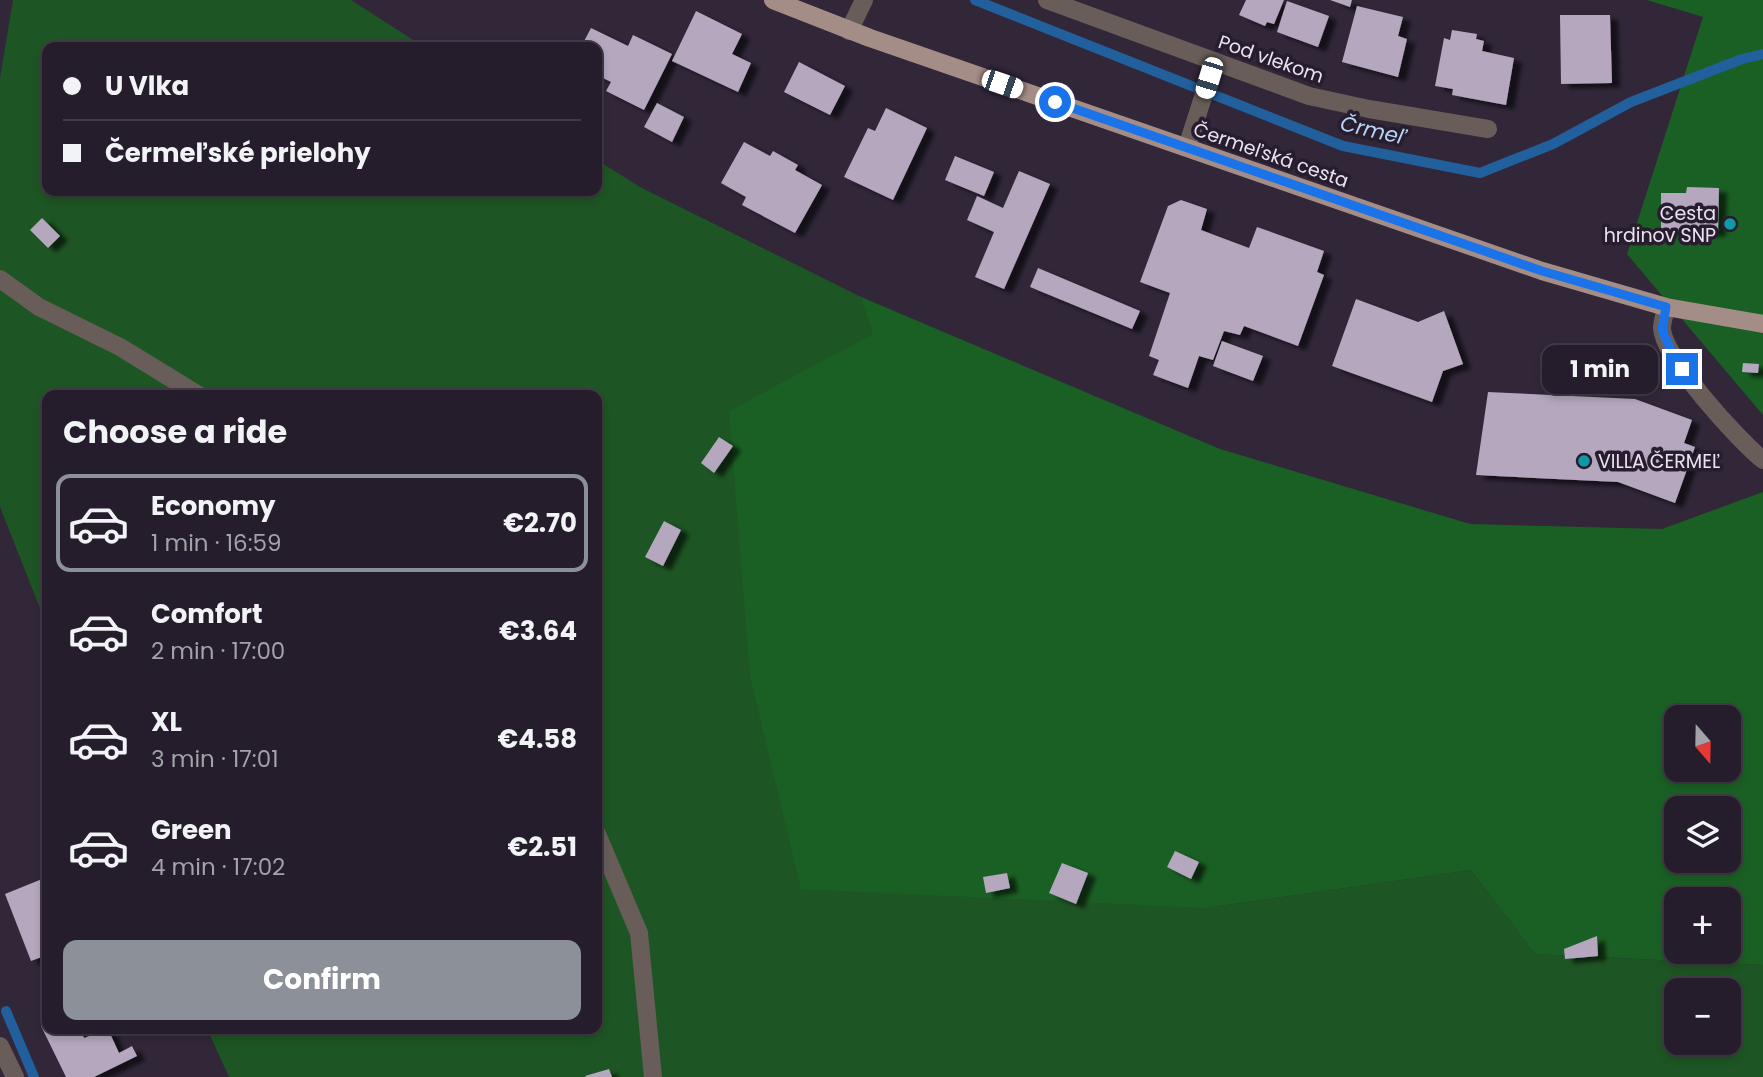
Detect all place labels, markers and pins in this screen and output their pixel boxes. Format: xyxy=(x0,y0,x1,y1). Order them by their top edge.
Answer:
place label: Cesta hrdinov SNP xyxy=(1604,200,1716,249)
marker: Cesta hrdinov SNP xyxy=(1722,216,1738,232)
place label: VILLA ČERMEĽ xyxy=(1598,448,1720,475)
marker: VILLA ČERMEĽ xyxy=(1576,453,1592,469)

